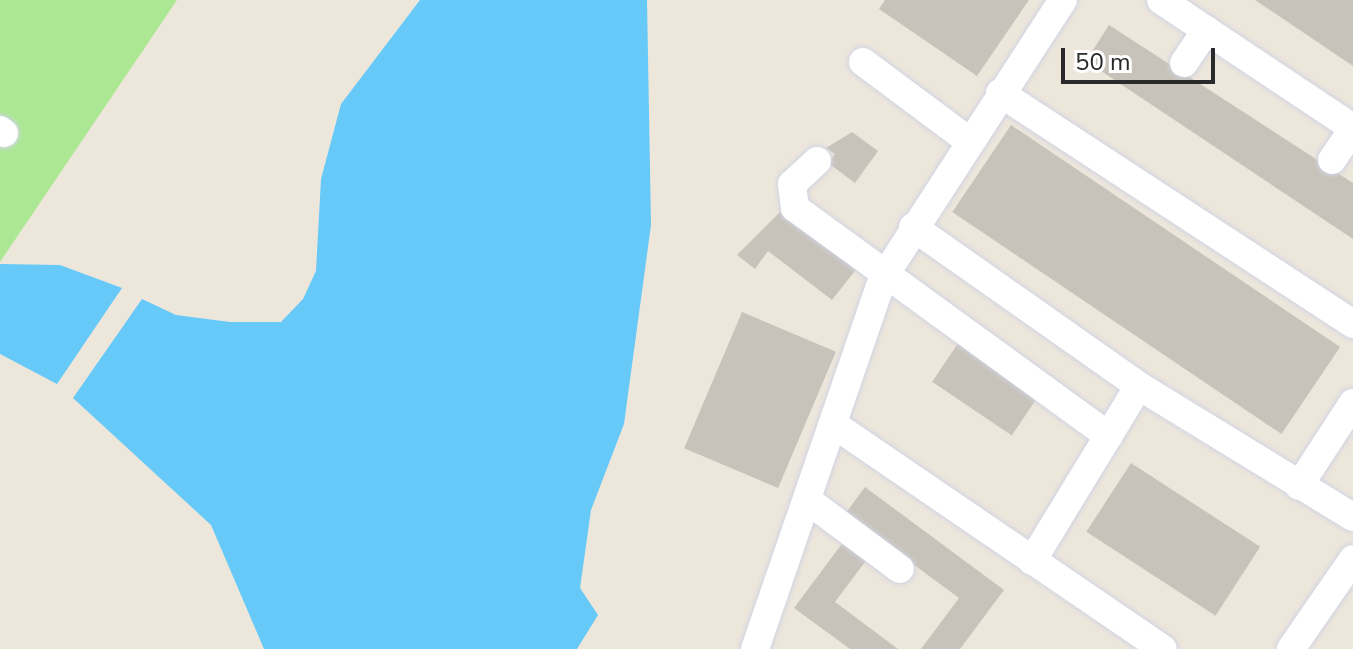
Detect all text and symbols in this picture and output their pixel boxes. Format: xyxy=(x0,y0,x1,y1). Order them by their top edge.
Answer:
scale bar xyxy=(1065,32,1219,82)
text: 50 m xyxy=(1075,46,1131,78)

